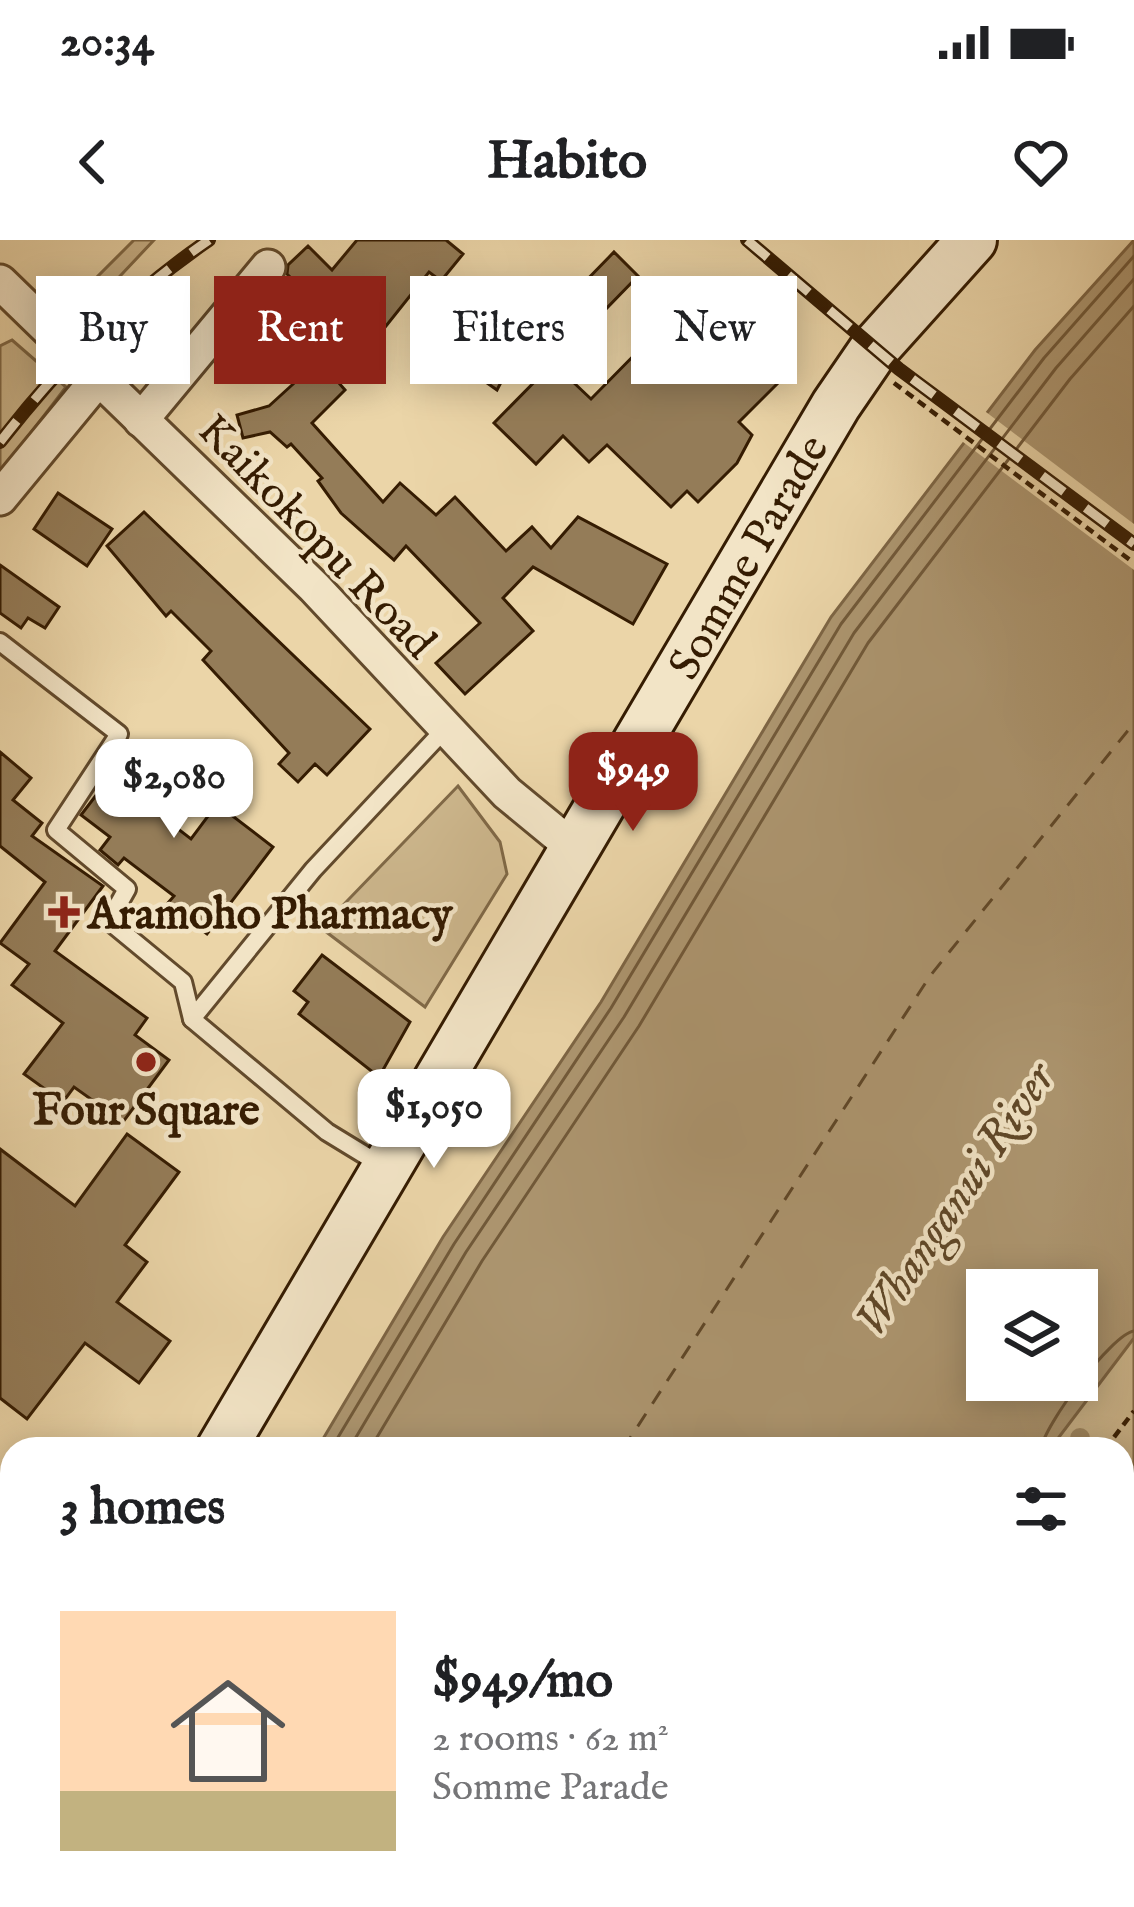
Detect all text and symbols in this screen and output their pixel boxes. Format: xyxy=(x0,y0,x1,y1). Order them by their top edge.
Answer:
text: 20:34 xyxy=(60,14,154,71)
text: Habito xyxy=(487,128,647,197)
icon: back xyxy=(60,129,126,195)
icon: heart xyxy=(1008,129,1074,195)
chip: Buy xyxy=(36,276,190,384)
chip: Rent xyxy=(214,276,386,384)
chip: Filters xyxy=(410,276,607,384)
chip: New xyxy=(631,276,797,384)
street label: Kaikokopu Road xyxy=(184,403,447,673)
street label: Somme Parade xyxy=(657,425,843,690)
pin: $949 xyxy=(562,732,704,834)
pin: $2,080 xyxy=(76,739,272,841)
text: $949 xyxy=(596,746,670,795)
text: $2,080 xyxy=(122,753,226,802)
place label: Aramoho Pharmacy xyxy=(86,887,454,944)
marker: Aramoho Pharmacy xyxy=(51,899,77,925)
marker: Four Square xyxy=(133,1049,159,1075)
water label: Whanganui River xyxy=(843,1050,1071,1349)
pin: $1,050 xyxy=(336,1069,532,1171)
place label: Four Square xyxy=(32,1083,260,1140)
text: $1,050 xyxy=(385,1083,483,1132)
map controls xyxy=(966,1269,1098,1401)
button: layers xyxy=(966,1269,1098,1401)
icon: filters xyxy=(1008,1476,1074,1542)
text: 3 homes xyxy=(60,1477,225,1542)
text: $949/mo xyxy=(432,1650,613,1715)
icon: home xyxy=(156,1659,300,1803)
text: 2 rooms · 62 m² xyxy=(432,1715,669,1764)
text: Somme Parade xyxy=(432,1764,669,1813)

